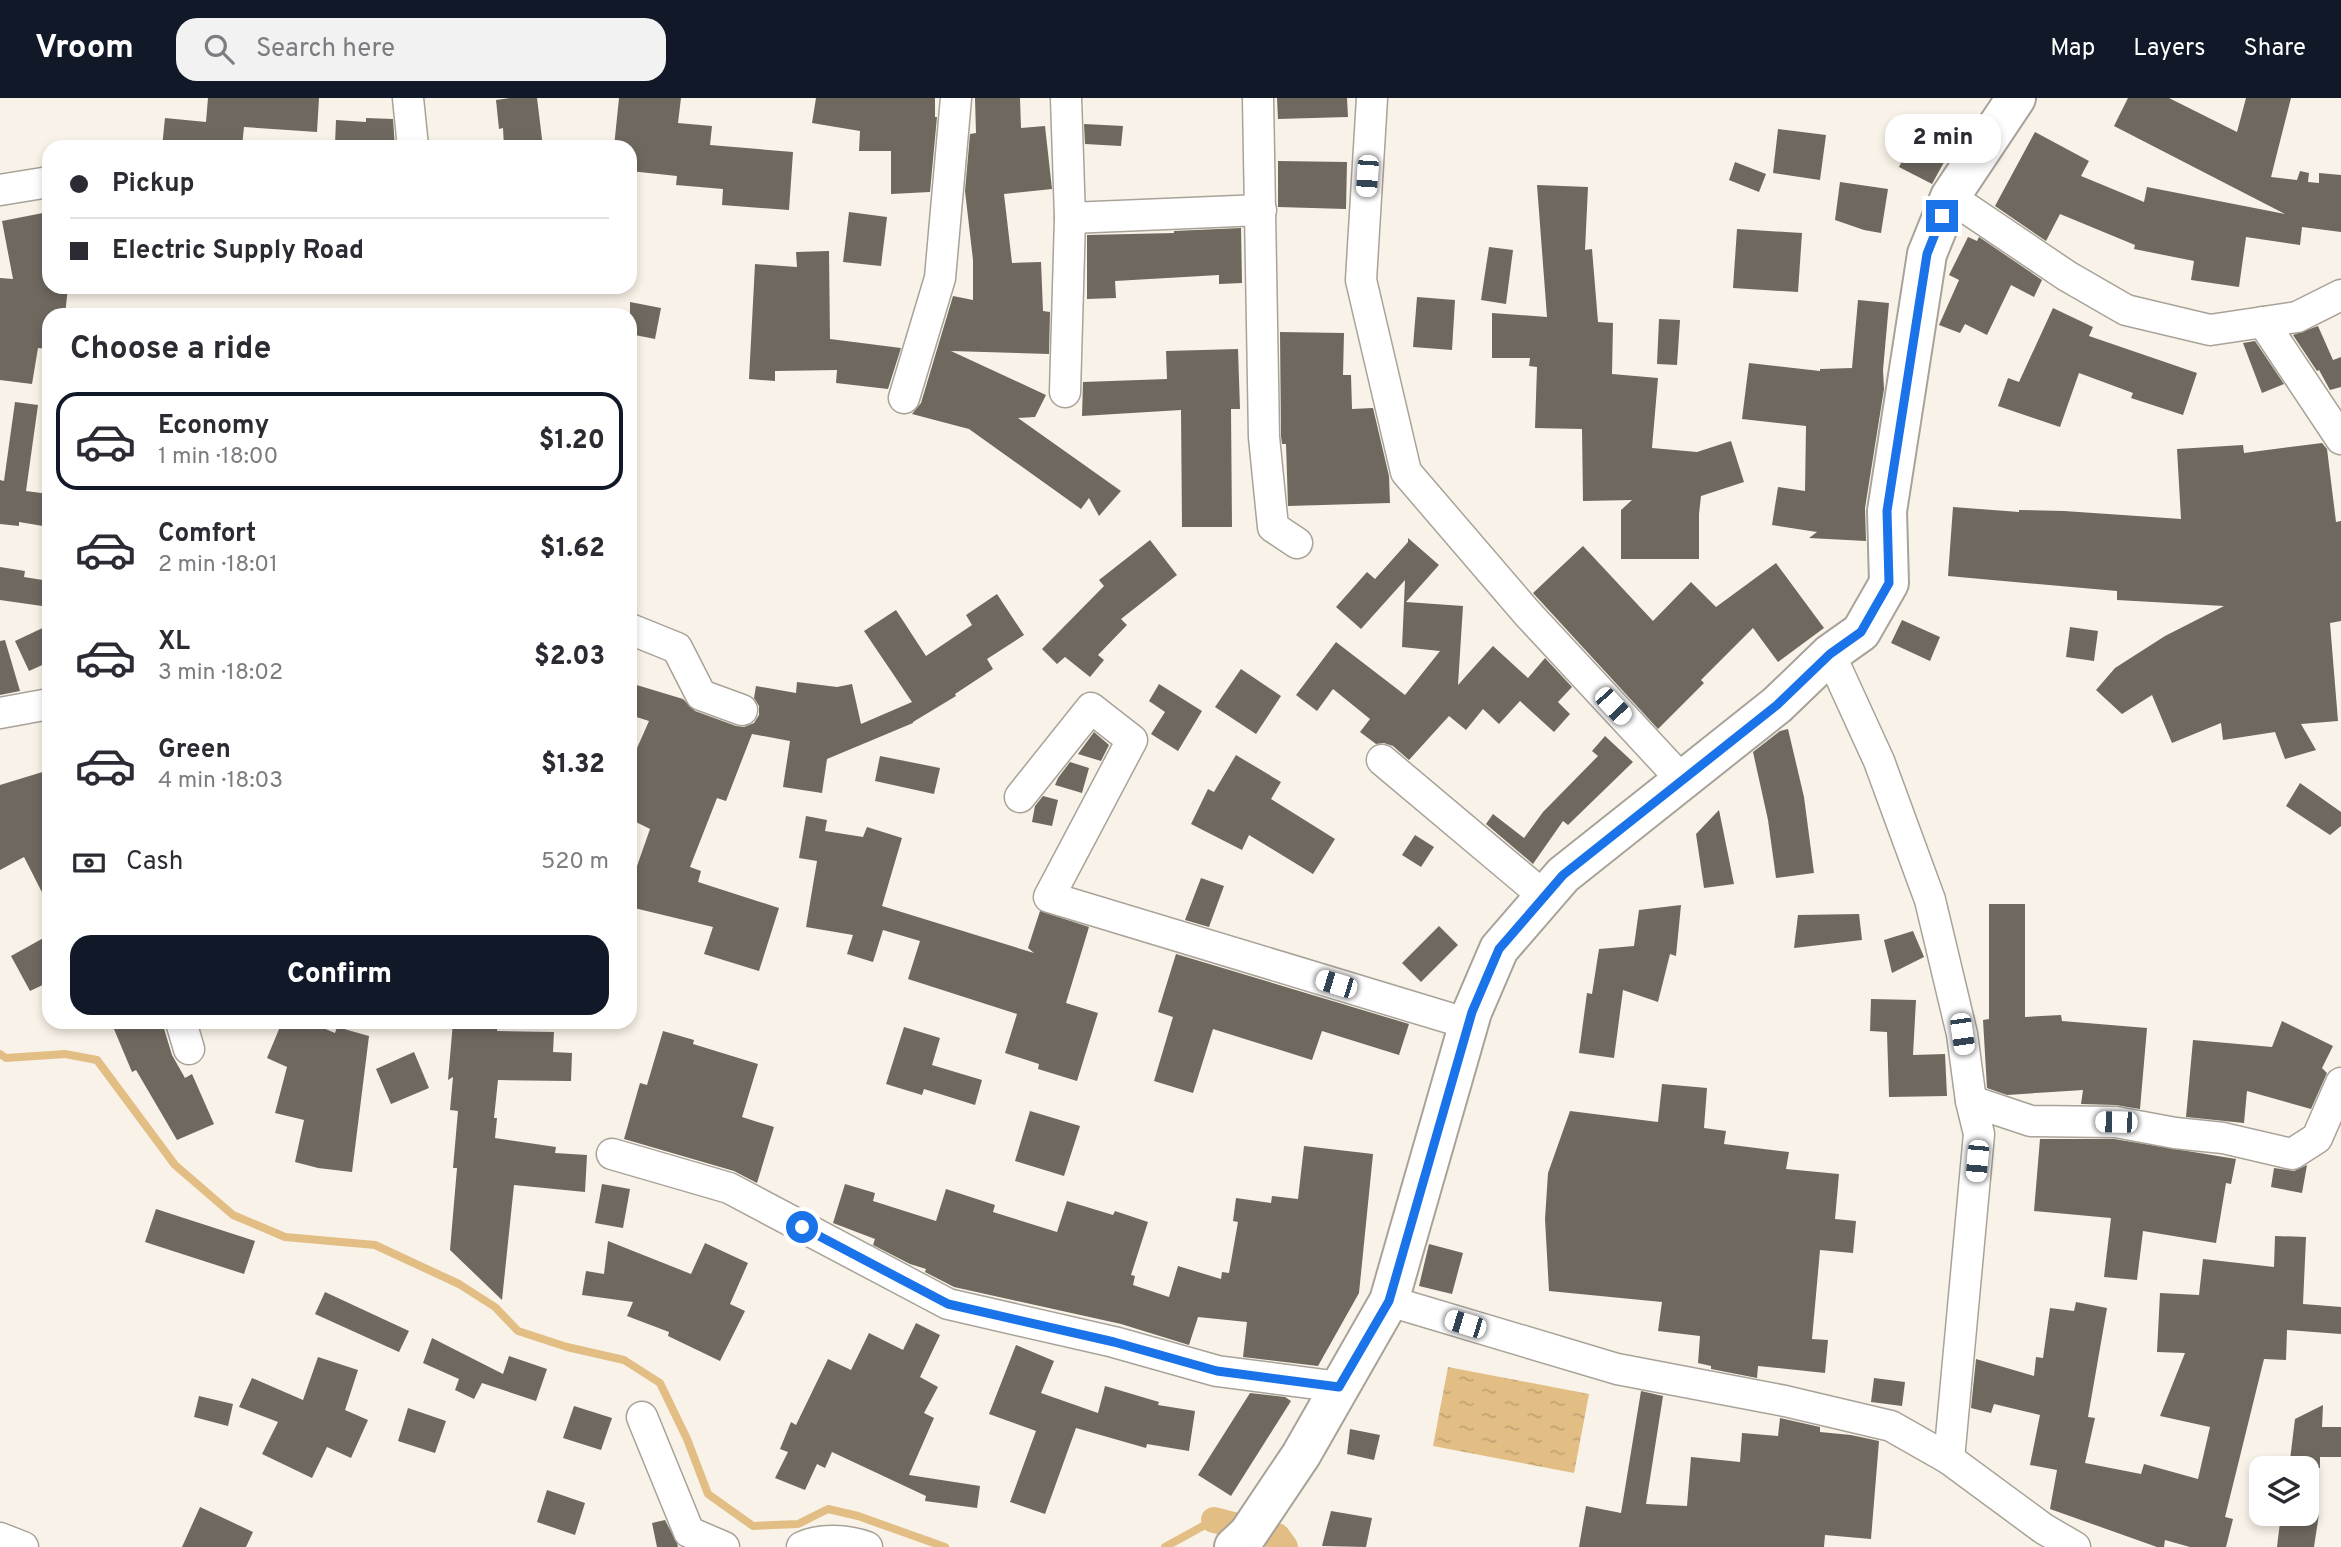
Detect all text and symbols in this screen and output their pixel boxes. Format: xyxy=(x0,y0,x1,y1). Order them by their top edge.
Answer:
search box xyxy=(176,18,666,81)
text: Vroom xyxy=(35,28,134,70)
icon: search xyxy=(200,30,238,68)
text: Search here xyxy=(256,33,395,66)
text: Map xyxy=(2050,34,2095,64)
text: Layers xyxy=(2133,34,2205,64)
text: Share xyxy=(2243,34,2306,64)
callout: 2 min xyxy=(1884,115,2000,164)
text: 2 min xyxy=(1913,124,1973,153)
car xyxy=(1356,154,1379,198)
text: Pickup xyxy=(112,168,195,201)
route end xyxy=(1926,200,1958,232)
text: Electric Supply Road xyxy=(112,235,364,268)
text: Choose a ride xyxy=(70,330,271,370)
icon: car xyxy=(74,410,137,473)
text: Economy xyxy=(158,410,269,443)
text: $1.20 xyxy=(539,425,605,458)
text: 1 min · 18:00 xyxy=(158,443,278,472)
icon: car xyxy=(74,518,137,581)
text: Comfort xyxy=(158,518,256,551)
text: $1.62 xyxy=(540,533,605,566)
text: 2 min · 18:01 xyxy=(158,551,278,580)
icon: car xyxy=(74,626,137,689)
text: XL xyxy=(158,626,190,659)
text: $2.03 xyxy=(534,641,605,674)
text: 3 min · 18:02 xyxy=(158,659,283,688)
car xyxy=(1591,683,1636,729)
icon: car xyxy=(74,734,137,797)
text: Green xyxy=(158,734,231,767)
text: $1.32 xyxy=(541,749,605,782)
text: 4 min · 18:03 xyxy=(158,767,283,796)
icon: cash xyxy=(70,844,108,882)
text: Cash xyxy=(126,846,183,879)
text: 520 m xyxy=(541,848,609,877)
button: Confirm xyxy=(70,935,609,1015)
car xyxy=(1313,968,1360,1000)
car xyxy=(1949,1012,1976,1056)
car xyxy=(2095,1111,2138,1133)
car xyxy=(1965,1139,1990,1183)
route start xyxy=(786,1211,818,1243)
car xyxy=(1442,1308,1489,1340)
map controls xyxy=(2249,1456,2319,1526)
button: layers xyxy=(2249,1456,2319,1526)

